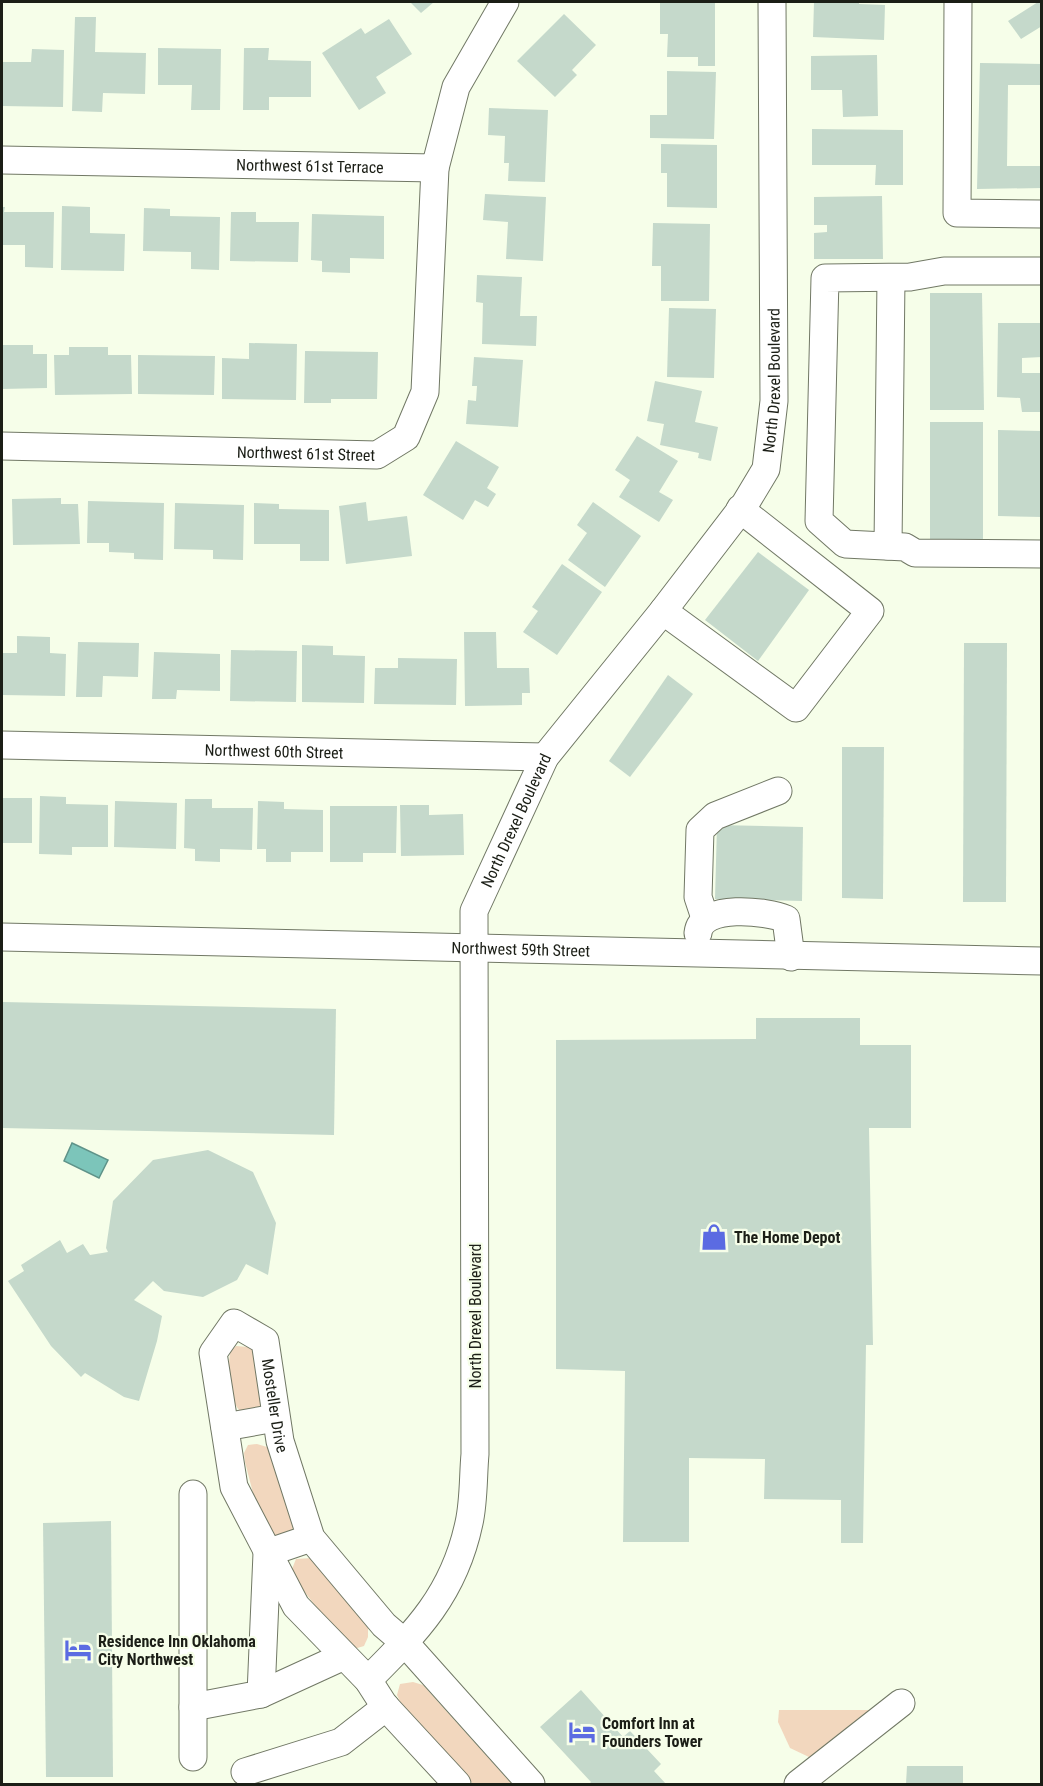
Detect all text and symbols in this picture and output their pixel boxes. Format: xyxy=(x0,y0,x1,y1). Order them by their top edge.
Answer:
street label: Northwest 61st Terrace xyxy=(236,155,384,177)
street label: North Drexel Boulevard xyxy=(758,308,784,454)
street label: Northwest 61st Street xyxy=(237,442,376,464)
street label: Northwest 60th Street xyxy=(204,740,344,762)
street label: North Drexel Boulevard xyxy=(477,751,555,890)
street label: Northwest 59th Street xyxy=(451,938,591,960)
shop icon: The Home Depot xyxy=(699,1222,729,1252)
place label: The Home Depot xyxy=(734,1228,840,1247)
street label: North Drexel Boulevard xyxy=(466,1243,485,1389)
street label: Mosteller Drive xyxy=(258,1357,293,1455)
place label: Residence Inn Oklahoma City Northwest xyxy=(98,1632,256,1669)
hotel icon: Residence Inn Oklahoma City Northwest xyxy=(63,1635,93,1665)
place label: Comfort Inn at Founders Tower xyxy=(602,1714,703,1751)
hotel icon: Comfort Inn at Founders Tower xyxy=(567,1717,597,1747)

